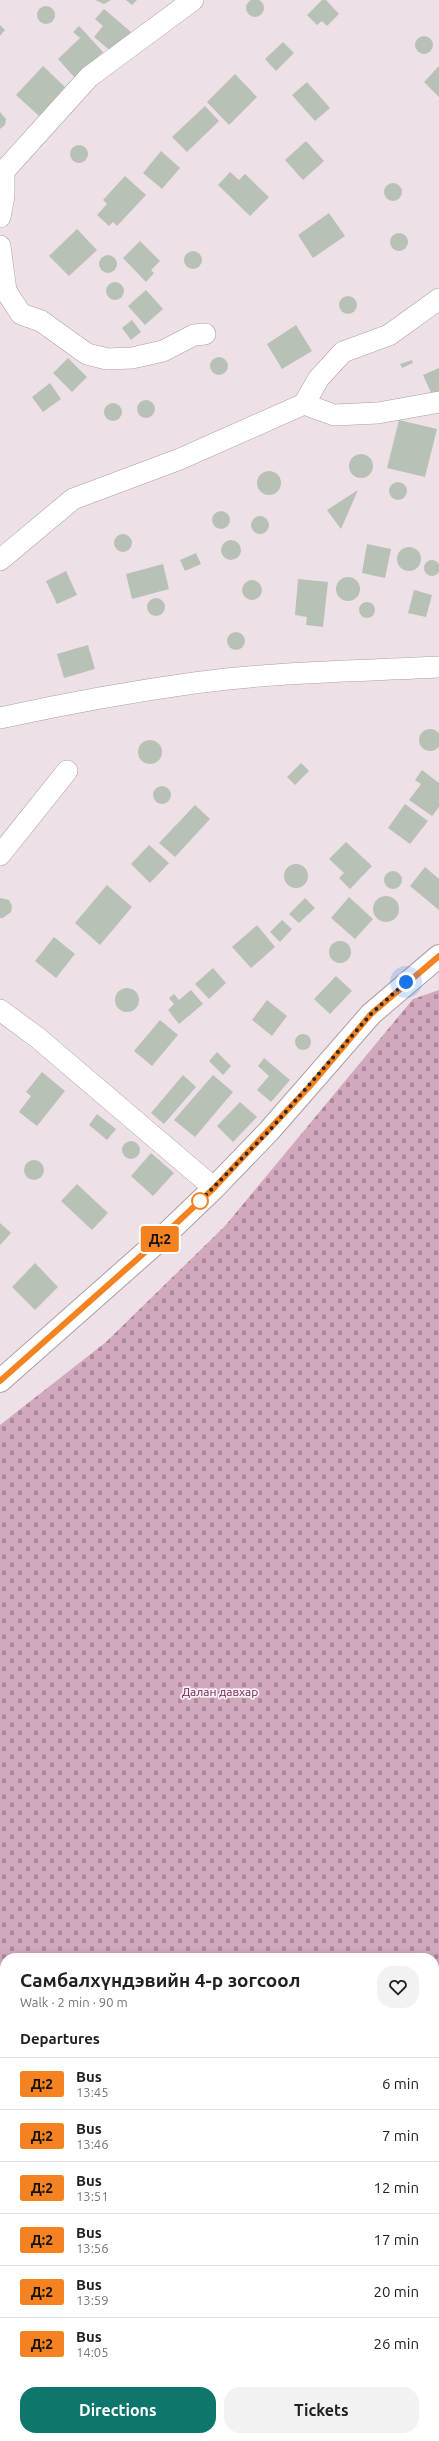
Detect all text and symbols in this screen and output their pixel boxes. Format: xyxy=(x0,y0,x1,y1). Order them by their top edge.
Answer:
your location xyxy=(396,972,416,992)
unlabelled marker xyxy=(191,1192,209,1210)
line badge: Д:2 xyxy=(137,1226,183,1252)
text: Д:2 xyxy=(149,1231,171,1247)
park label: Далан давхар xyxy=(182,1685,258,1698)
button: heart xyxy=(377,1966,419,2008)
text: Самбалхүндэвийн 4-р зогсоол xyxy=(20,1969,300,1991)
text: Walk · 2 min · 90 m xyxy=(20,1995,128,2009)
text: Departures xyxy=(20,2030,100,2047)
text: Bus xyxy=(76,2068,102,2085)
text: 6 min xyxy=(382,2075,419,2092)
text: Д:2 xyxy=(31,2076,53,2092)
text: 13:45 xyxy=(76,2085,109,2099)
text: Bus xyxy=(76,2120,102,2137)
text: 7 min xyxy=(382,2127,419,2144)
text: Д:2 xyxy=(31,2128,53,2144)
text: 13:46 xyxy=(76,2137,109,2151)
text: Bus xyxy=(76,2172,102,2189)
text: 12 min xyxy=(373,2179,419,2196)
text: Д:2 xyxy=(31,2180,53,2196)
text: 13:51 xyxy=(76,2189,109,2203)
text: Bus xyxy=(76,2224,102,2241)
text: 17 min xyxy=(373,2231,419,2248)
text: Д:2 xyxy=(31,2232,53,2248)
text: 13:56 xyxy=(76,2241,109,2255)
text: Bus xyxy=(76,2276,102,2293)
text: 20 min xyxy=(373,2283,419,2300)
text: Д:2 xyxy=(31,2284,53,2300)
text: 13:59 xyxy=(76,2293,109,2307)
text: Bus xyxy=(76,2328,102,2345)
text: 26 min xyxy=(373,2335,419,2352)
text: Д:2 xyxy=(31,2336,53,2352)
text: 14:05 xyxy=(76,2345,109,2359)
button: Directions xyxy=(20,2387,216,2433)
button: Tickets xyxy=(224,2387,419,2433)

